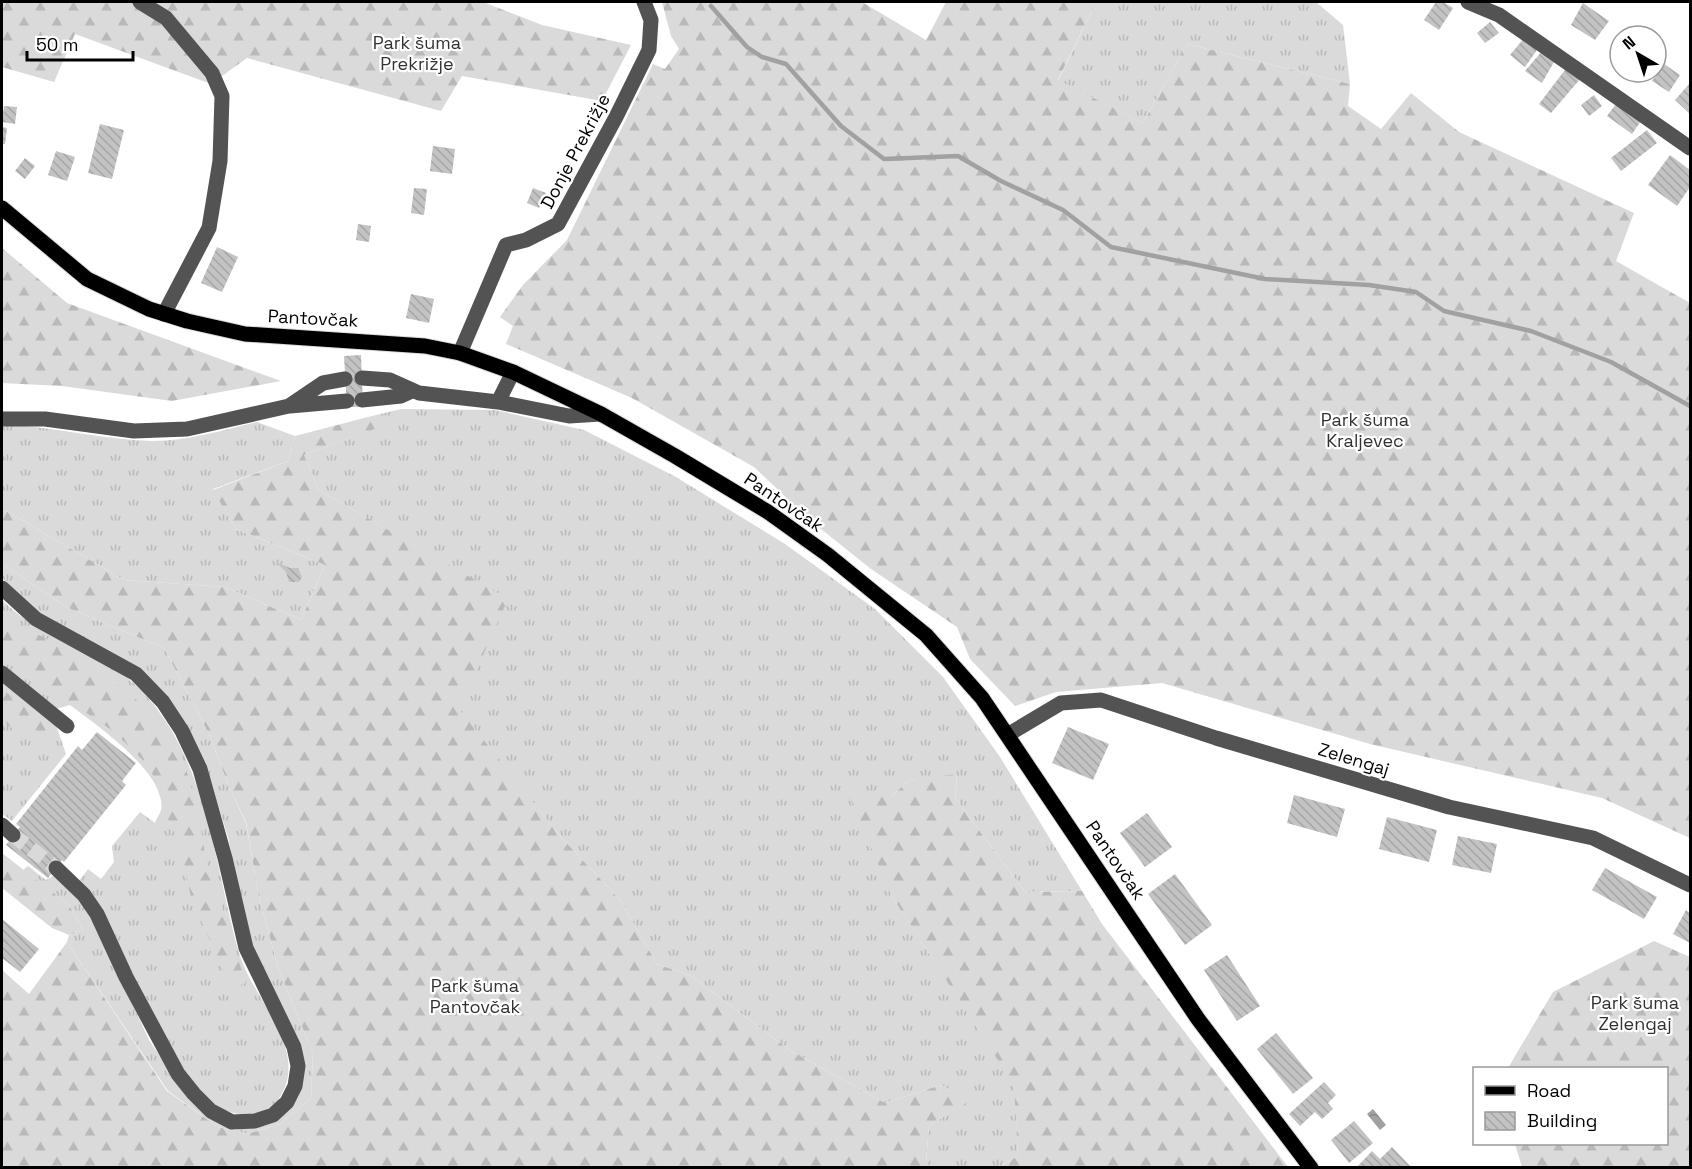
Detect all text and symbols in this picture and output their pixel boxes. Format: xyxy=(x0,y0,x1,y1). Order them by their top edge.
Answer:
scale bar xyxy=(27,24,134,62)
north arrow xyxy=(1608,24,1668,84)
park label: Park šuma Prekrižje xyxy=(373,31,461,75)
text: N xyxy=(1618,31,1640,54)
text: 50 m xyxy=(36,33,78,56)
street label: Donje Prekrižje xyxy=(535,89,615,213)
street label: Pantovčak xyxy=(267,304,359,332)
park label: Park šuma Kraljevec xyxy=(1321,408,1409,452)
street label: Pantovčak xyxy=(740,467,828,537)
street label: Zelengaj xyxy=(1316,737,1392,781)
street label: Pantovčak xyxy=(1081,816,1151,904)
park label: Park šuma Pantovčak xyxy=(430,974,521,1018)
park label: Park šuma Zelengaj xyxy=(1591,991,1679,1035)
legend xyxy=(1473,1067,1668,1145)
text: Road xyxy=(1527,1079,1571,1102)
text: Building xyxy=(1527,1109,1597,1132)

